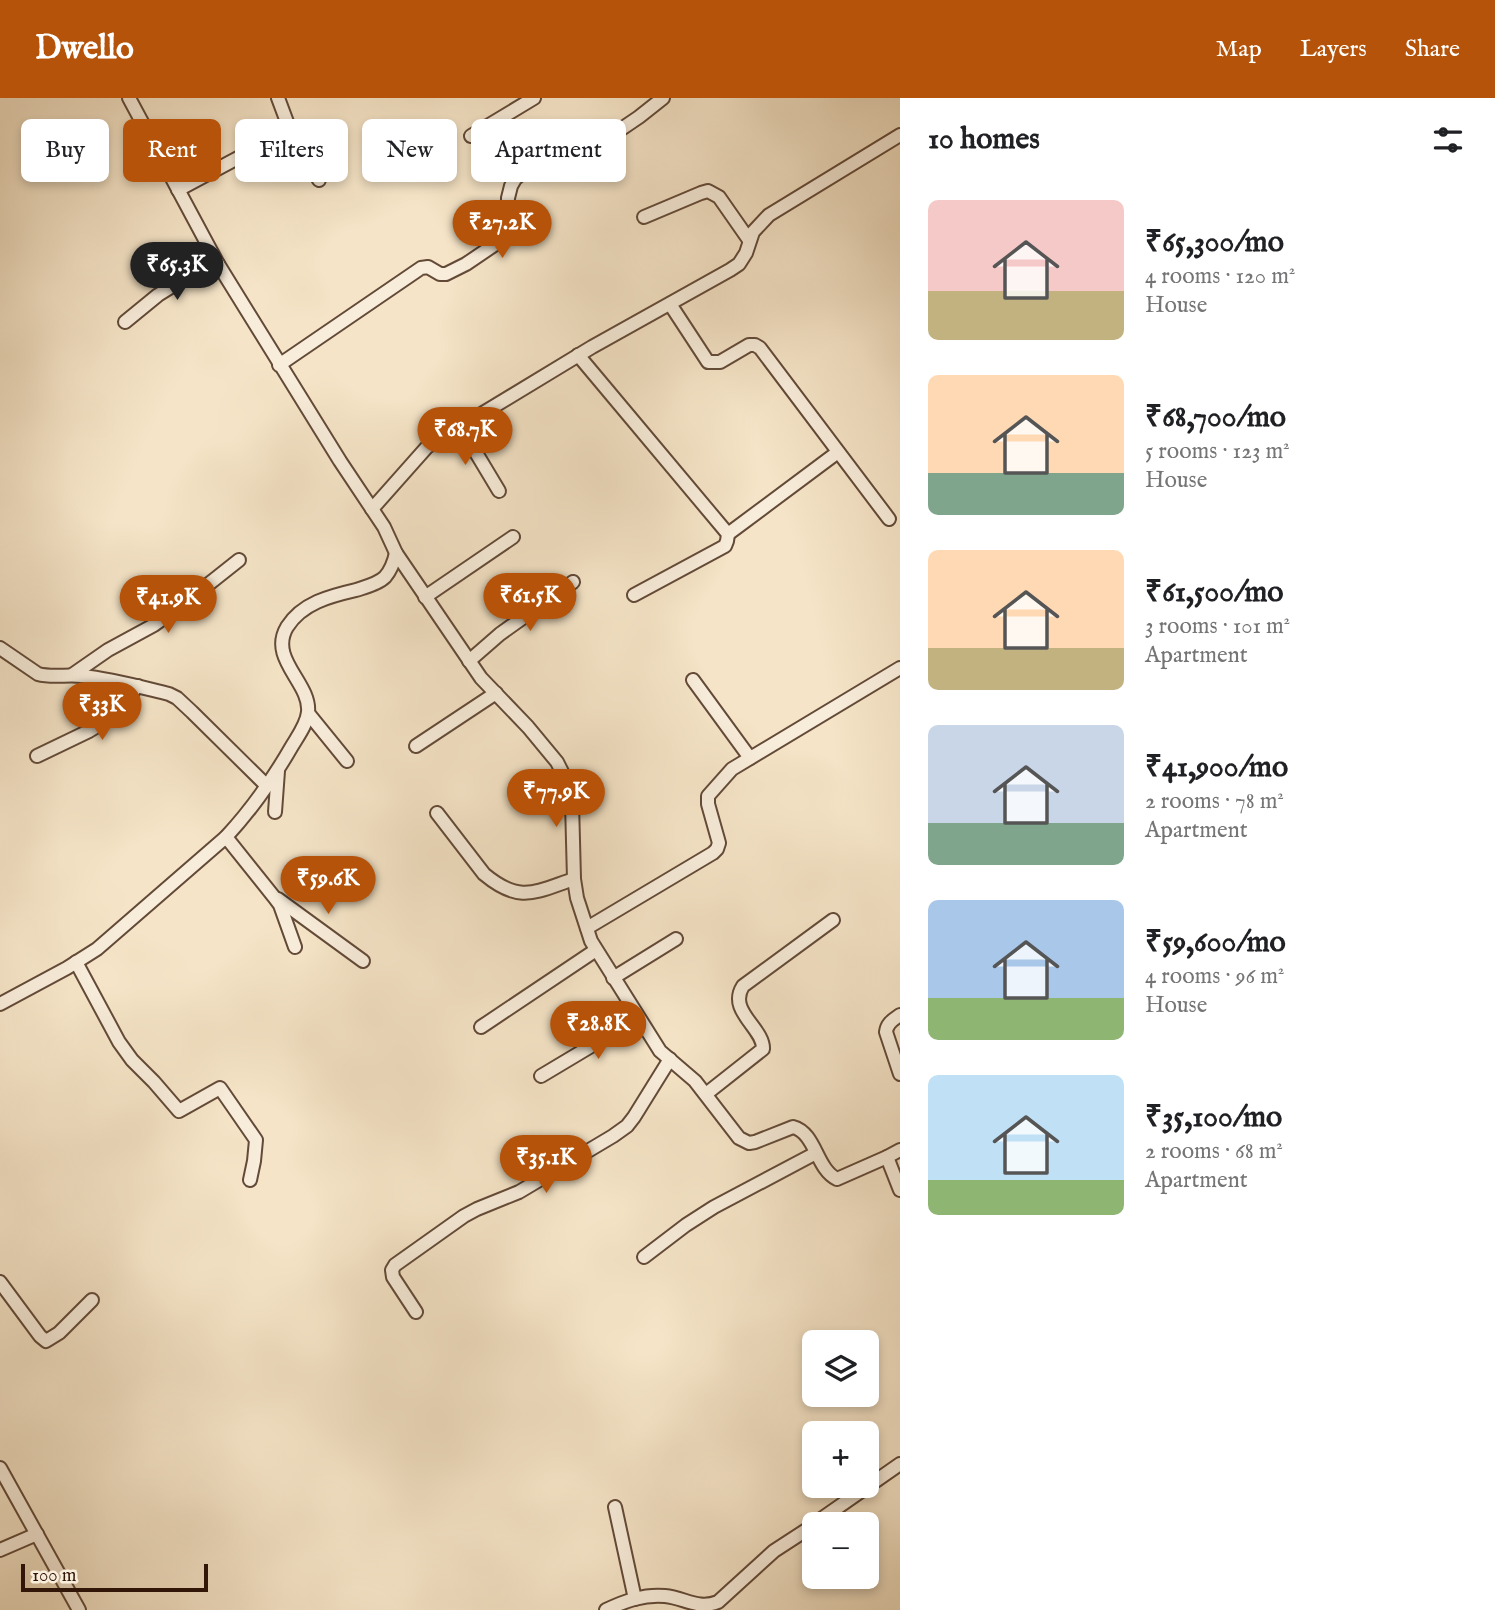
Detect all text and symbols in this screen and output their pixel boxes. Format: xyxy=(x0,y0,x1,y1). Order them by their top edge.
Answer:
text: Dwello xyxy=(35,28,134,70)
text: Map xyxy=(1216,34,1262,65)
text: Layers xyxy=(1300,34,1367,65)
text: Share xyxy=(1405,34,1460,65)
chip: Buy xyxy=(21,119,109,182)
chip: Rent xyxy=(123,119,221,182)
chip: Filters xyxy=(235,119,348,182)
chip: New xyxy=(362,119,457,182)
chip: Apartment xyxy=(471,119,626,182)
text: 10 homes xyxy=(928,121,1040,159)
icon: filters xyxy=(1429,121,1467,159)
pin: ₹27.2K xyxy=(445,200,559,260)
text: ₹27.2K xyxy=(469,208,535,237)
text: ₹65,300/mo xyxy=(1145,224,1284,262)
icon: home xyxy=(984,228,1068,312)
pin: ₹65.3K xyxy=(120,242,234,302)
text: ₹65.3K xyxy=(146,250,208,279)
text: 4 rooms · 120 m² xyxy=(1145,262,1295,291)
text: House xyxy=(1145,291,1207,320)
text: ₹68,700/mo xyxy=(1145,399,1286,437)
icon: home xyxy=(984,403,1068,487)
pin: ₹68.7K xyxy=(408,408,522,467)
text: ₹68.7K xyxy=(434,415,497,444)
text: 5 rooms · 123 m² xyxy=(1145,437,1290,466)
text: House xyxy=(1145,466,1207,495)
pin: ₹61.5K xyxy=(473,574,587,633)
text: ₹61,500/mo xyxy=(1145,574,1283,612)
pin: ₹41.9K xyxy=(111,575,225,635)
icon: home xyxy=(984,578,1068,662)
text: ₹61.5K xyxy=(499,581,561,610)
text: ₹41.9K xyxy=(136,583,200,612)
text: 3 rooms · 101 m² xyxy=(1145,612,1290,641)
text: Apartment xyxy=(1145,641,1248,670)
pin: ₹33K xyxy=(61,682,143,742)
text: ₹33K xyxy=(79,690,125,719)
text: ₹41,900/mo xyxy=(1145,749,1288,787)
icon: home xyxy=(984,753,1068,837)
pin: ₹77.9K xyxy=(499,770,613,829)
text: ₹77.9K xyxy=(523,777,589,806)
text: 2 rooms · 78 m² xyxy=(1145,787,1284,816)
text: Apartment xyxy=(1145,816,1248,845)
pin: ₹59.6K xyxy=(271,856,385,916)
text: ₹59.6K xyxy=(297,864,359,893)
text: ₹59,600/mo xyxy=(1145,924,1286,962)
icon: home xyxy=(984,928,1068,1012)
text: 4 rooms · 96 m² xyxy=(1145,962,1284,991)
text: House xyxy=(1145,991,1207,1020)
pin: ₹28.8K xyxy=(541,1002,655,1061)
text: ₹28.8K xyxy=(566,1009,630,1038)
text: ₹35,100/mo xyxy=(1145,1099,1282,1137)
icon: home xyxy=(984,1103,1068,1187)
pin: ₹35.1K xyxy=(489,1136,603,1195)
text: 2 rooms · 68 m² xyxy=(1145,1137,1283,1166)
text: ₹35.1K xyxy=(516,1143,576,1172)
text: Apartment xyxy=(1145,1166,1248,1195)
map controls xyxy=(802,1330,879,1589)
button: layers xyxy=(802,1330,879,1407)
button: + xyxy=(802,1421,879,1498)
button: − xyxy=(802,1512,879,1589)
scale bar xyxy=(21,1561,208,1593)
text: 100 m xyxy=(32,1564,76,1588)

